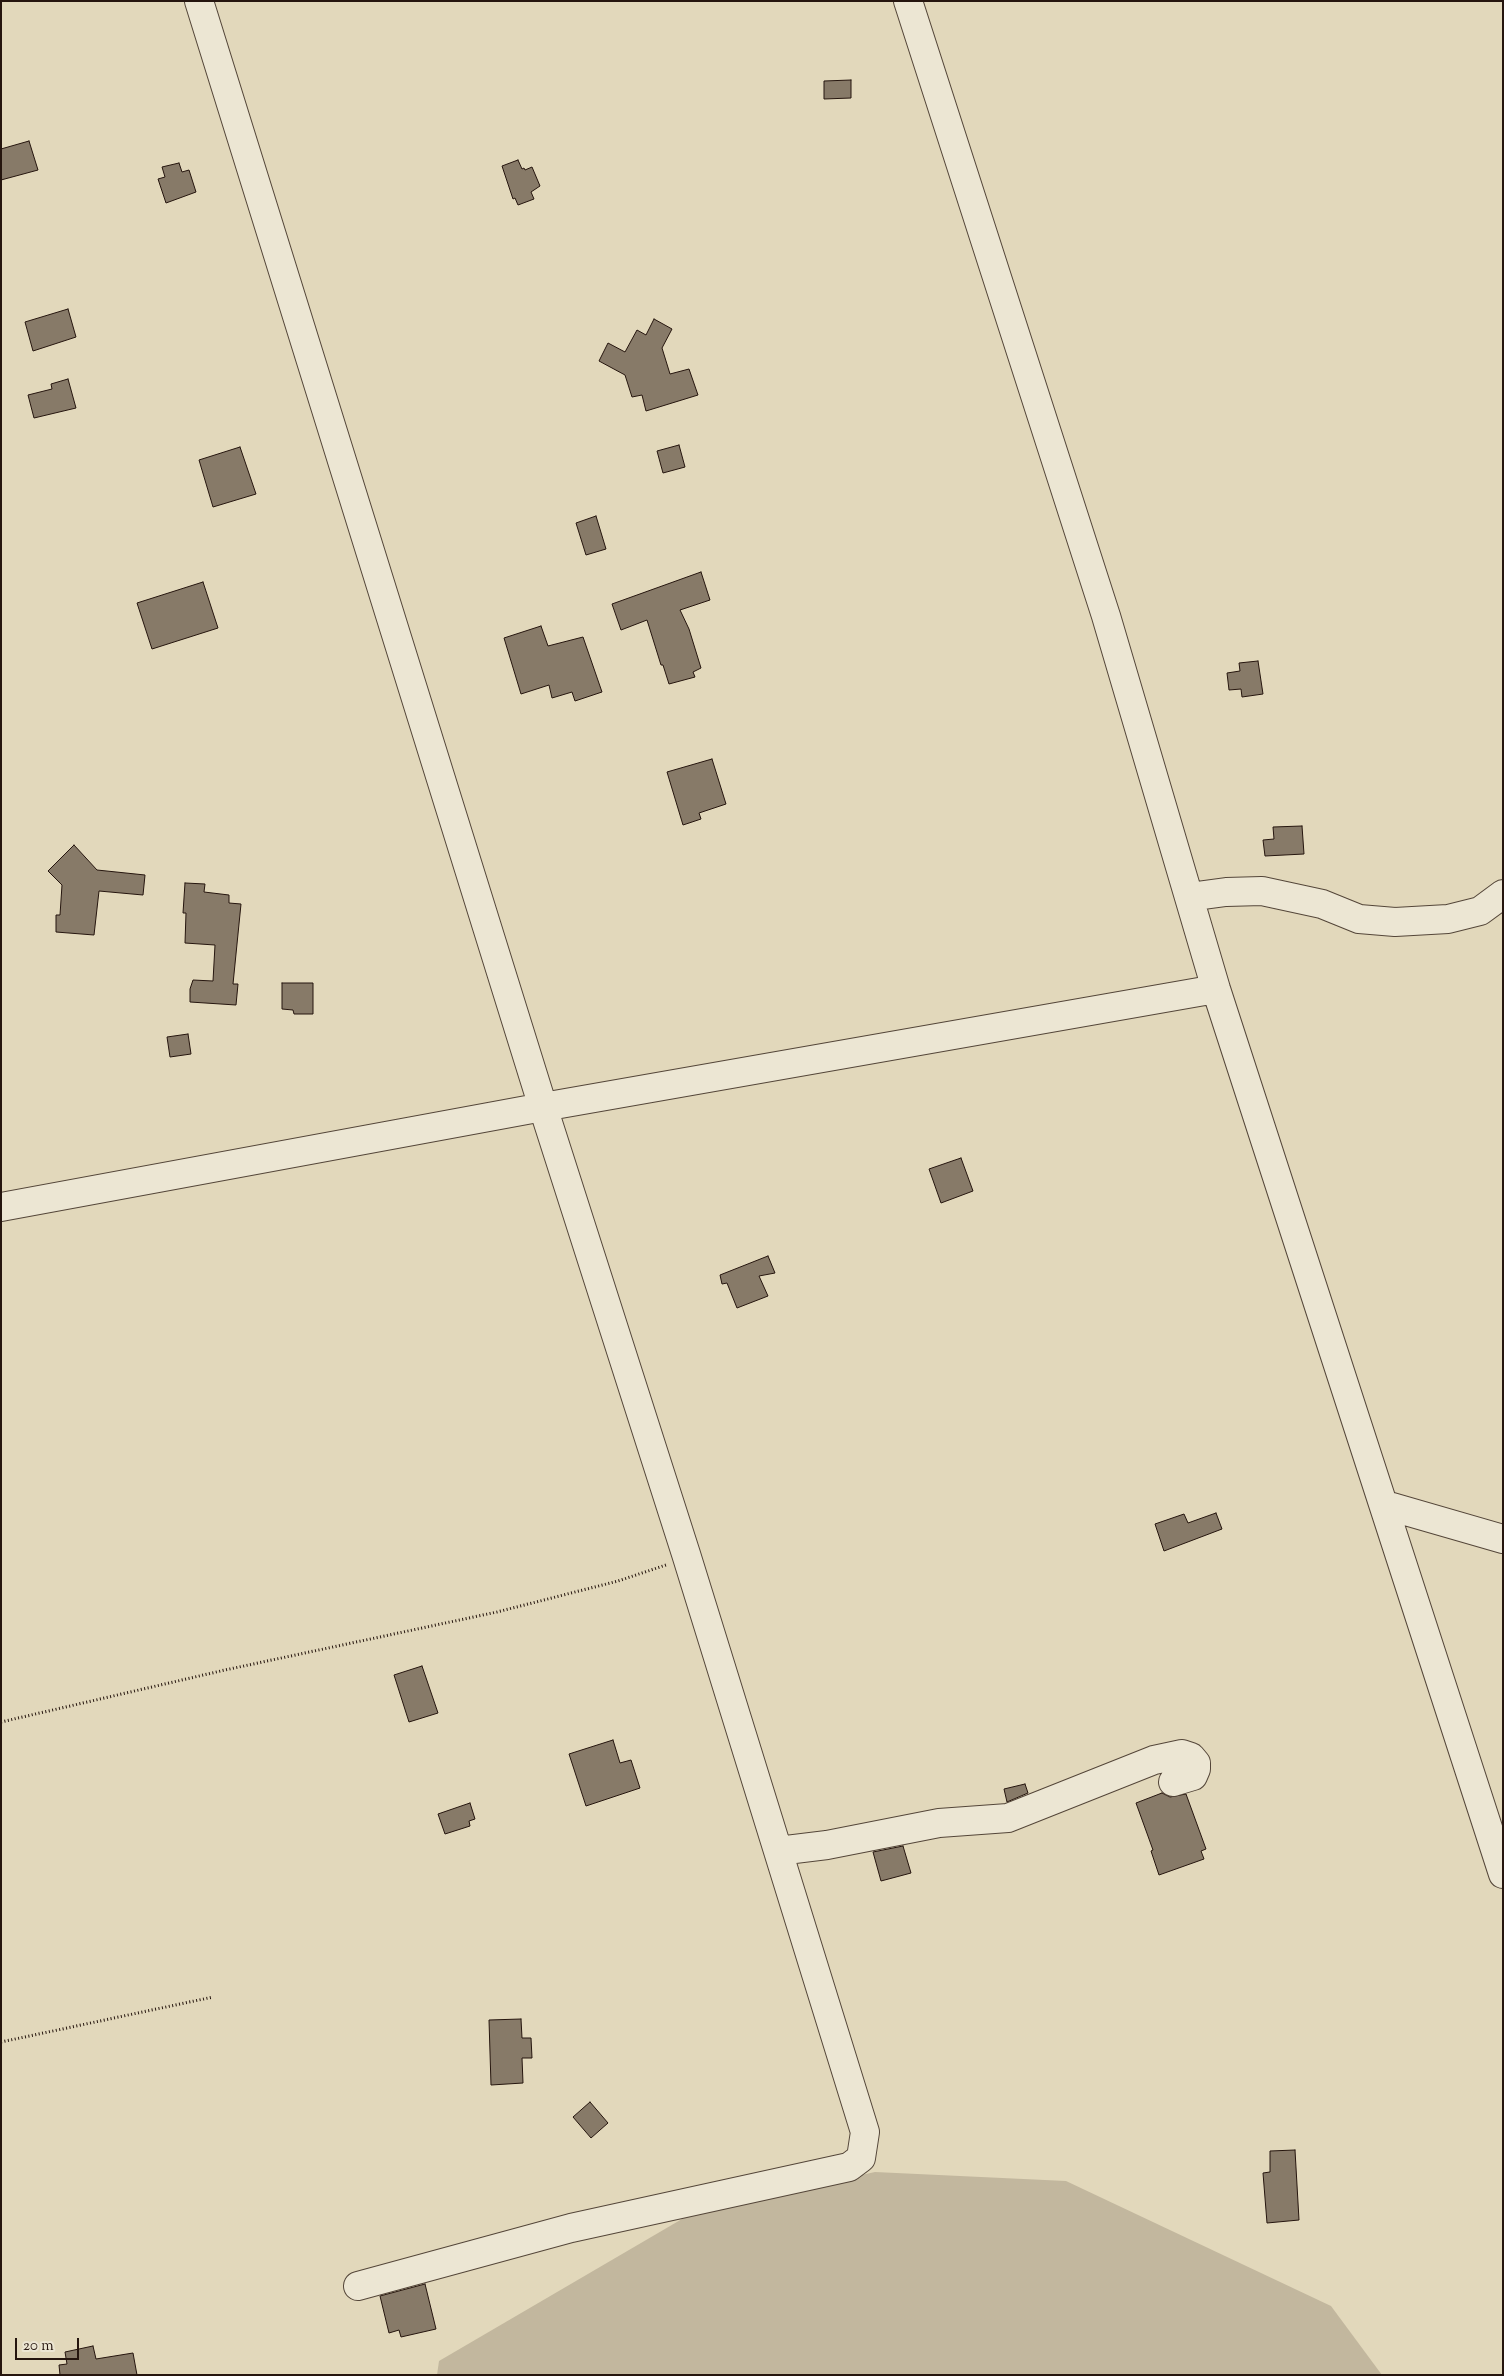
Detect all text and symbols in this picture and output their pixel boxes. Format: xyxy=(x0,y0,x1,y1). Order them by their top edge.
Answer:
scale bar xyxy=(18,2328,81,2360)
text: 20 m xyxy=(23,2336,54,2357)

